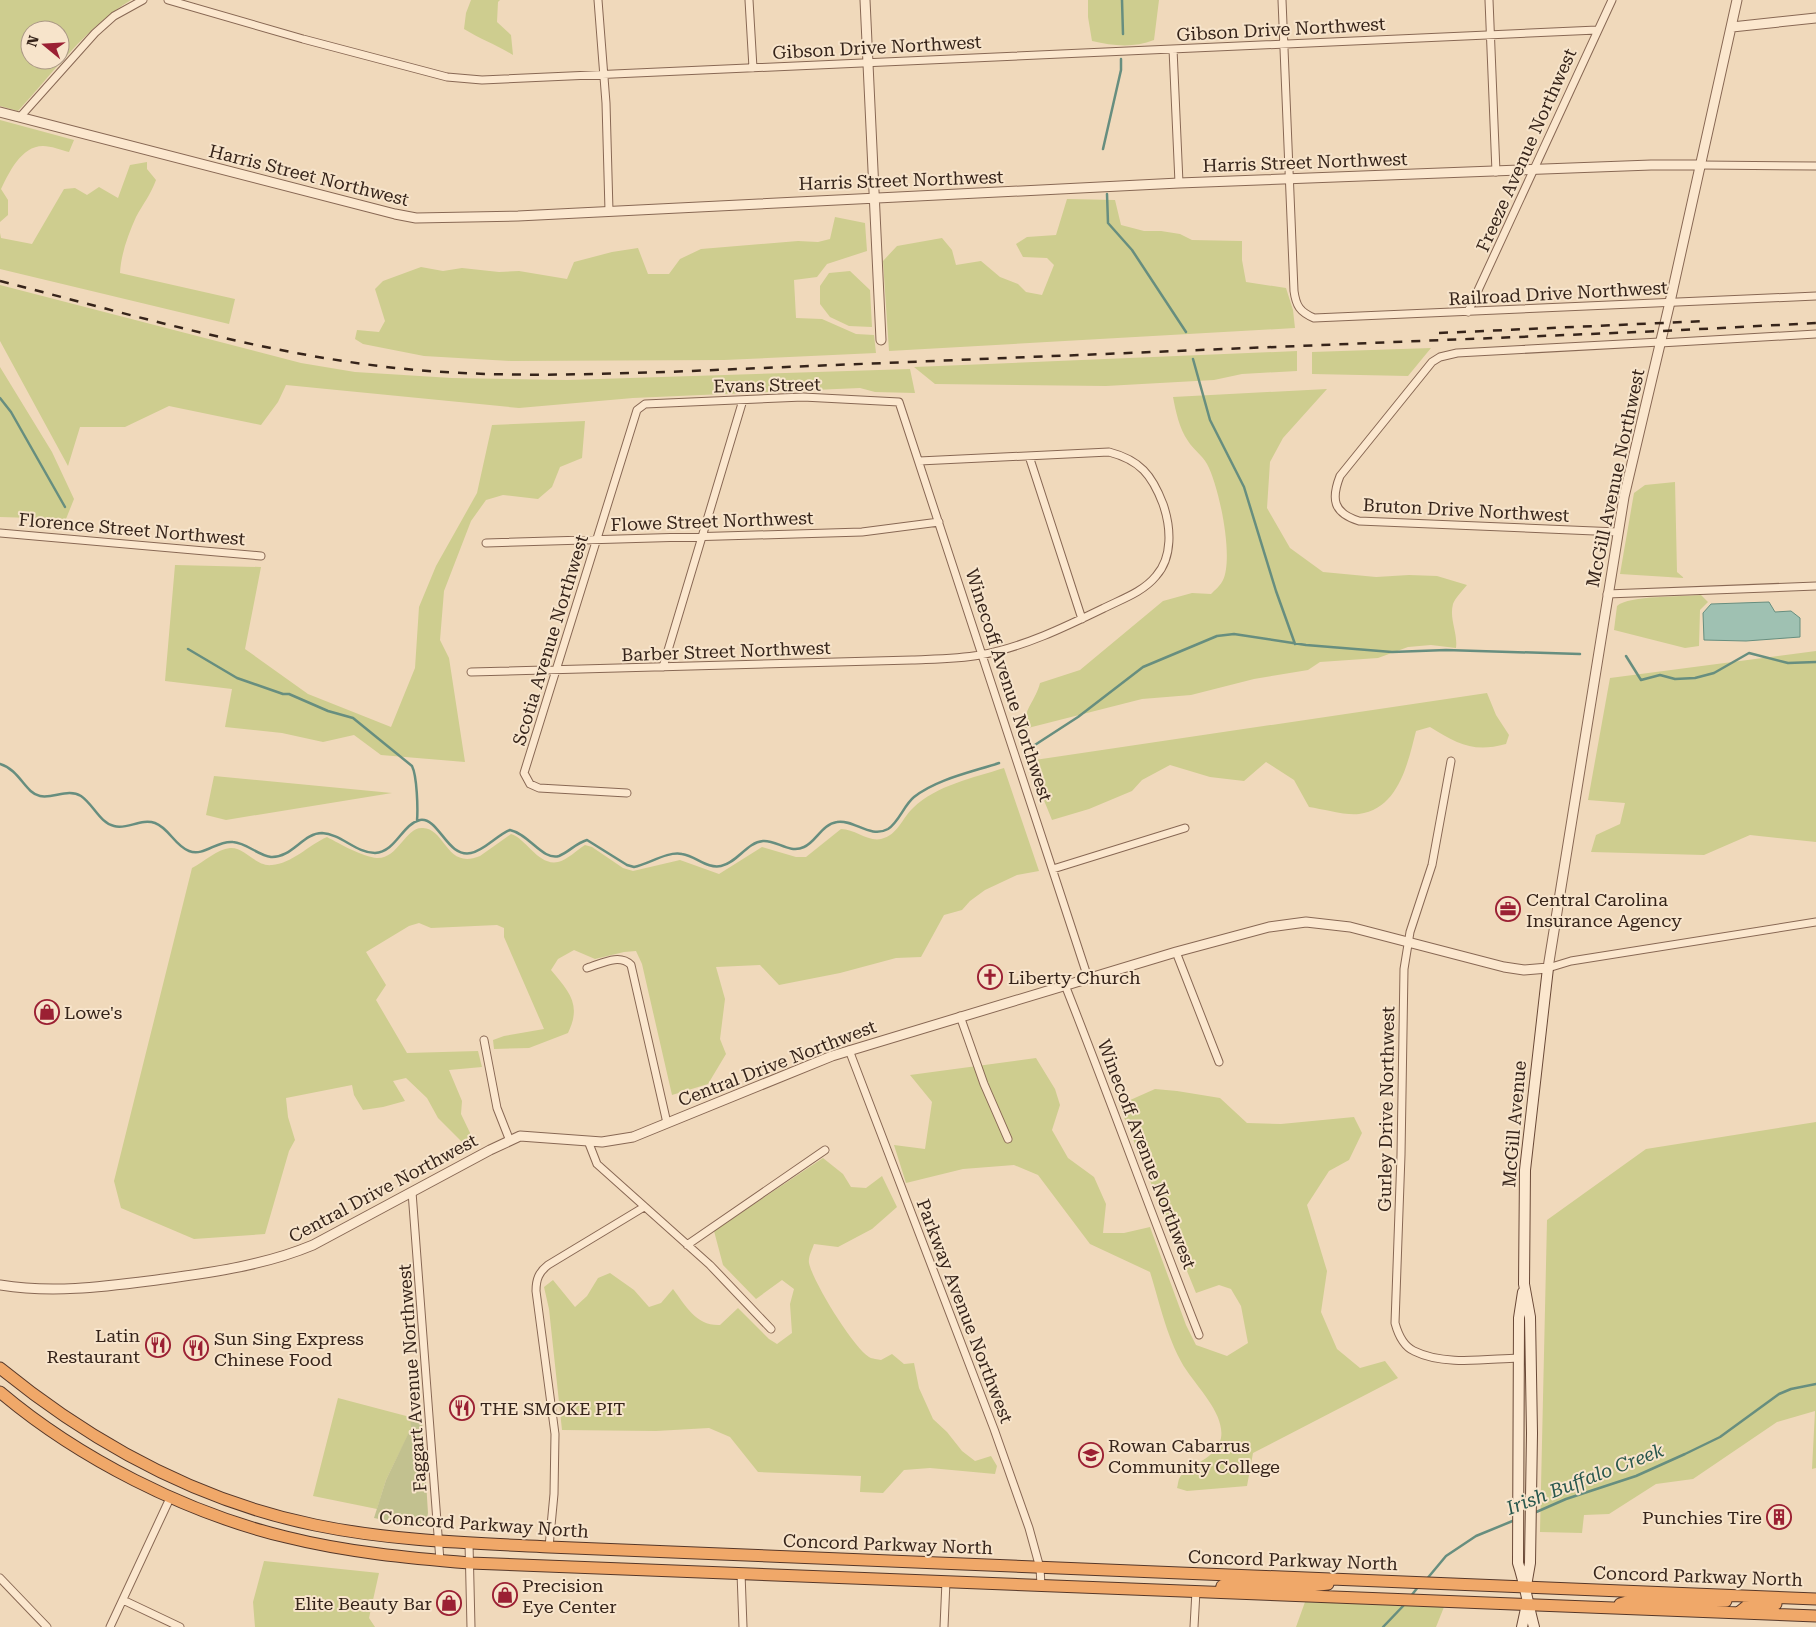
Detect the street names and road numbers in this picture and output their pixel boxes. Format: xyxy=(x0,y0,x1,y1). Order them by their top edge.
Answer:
street label: Gibson Drive Northwest xyxy=(1176,13,1386,45)
street label: Gibson Drive Northwest xyxy=(772,31,982,63)
street label: Freeze Avenue Northwest xyxy=(1472,45,1581,255)
street label: Harris Street Northwest xyxy=(207,140,411,210)
street label: Harris Street Northwest xyxy=(1202,148,1408,176)
street label: Harris Street Northwest xyxy=(798,166,1004,194)
street label: Railroad Drive Northwest xyxy=(1448,277,1668,309)
street label: McGill Avenue Northwest xyxy=(1582,367,1648,589)
street label: Evans Street xyxy=(713,374,821,396)
street label: Bruton Drive Northwest xyxy=(1362,494,1570,526)
street label: Flowe Street Northwest xyxy=(610,507,814,535)
street label: Florence Street Northwest xyxy=(18,509,247,549)
street label: Scotia Avenue Northwest xyxy=(508,532,592,748)
street label: Winecoff Avenue Northwest xyxy=(961,566,1057,805)
street label: Barber Street Northwest xyxy=(621,637,831,665)
street label: Gurley Drive Northwest xyxy=(1374,1006,1398,1212)
street label: Central Drive Northwest xyxy=(675,1015,879,1111)
street label: Winecoff Avenue Northwest xyxy=(1093,1036,1201,1272)
street label: McGill Avenue xyxy=(1498,1060,1530,1188)
street label: Central Drive Northwest xyxy=(285,1129,481,1247)
street label: Parkway Avenue Northwest xyxy=(912,1196,1018,1426)
street label: Faggart Avenue Northwest xyxy=(394,1263,430,1493)
street label: Concord Parkway North xyxy=(379,1506,590,1542)
street label: Concord Parkway North xyxy=(783,1530,994,1558)
street label: Concord Parkway North xyxy=(1188,1546,1399,1574)
street label: Concord Parkway North xyxy=(1593,1562,1804,1590)

